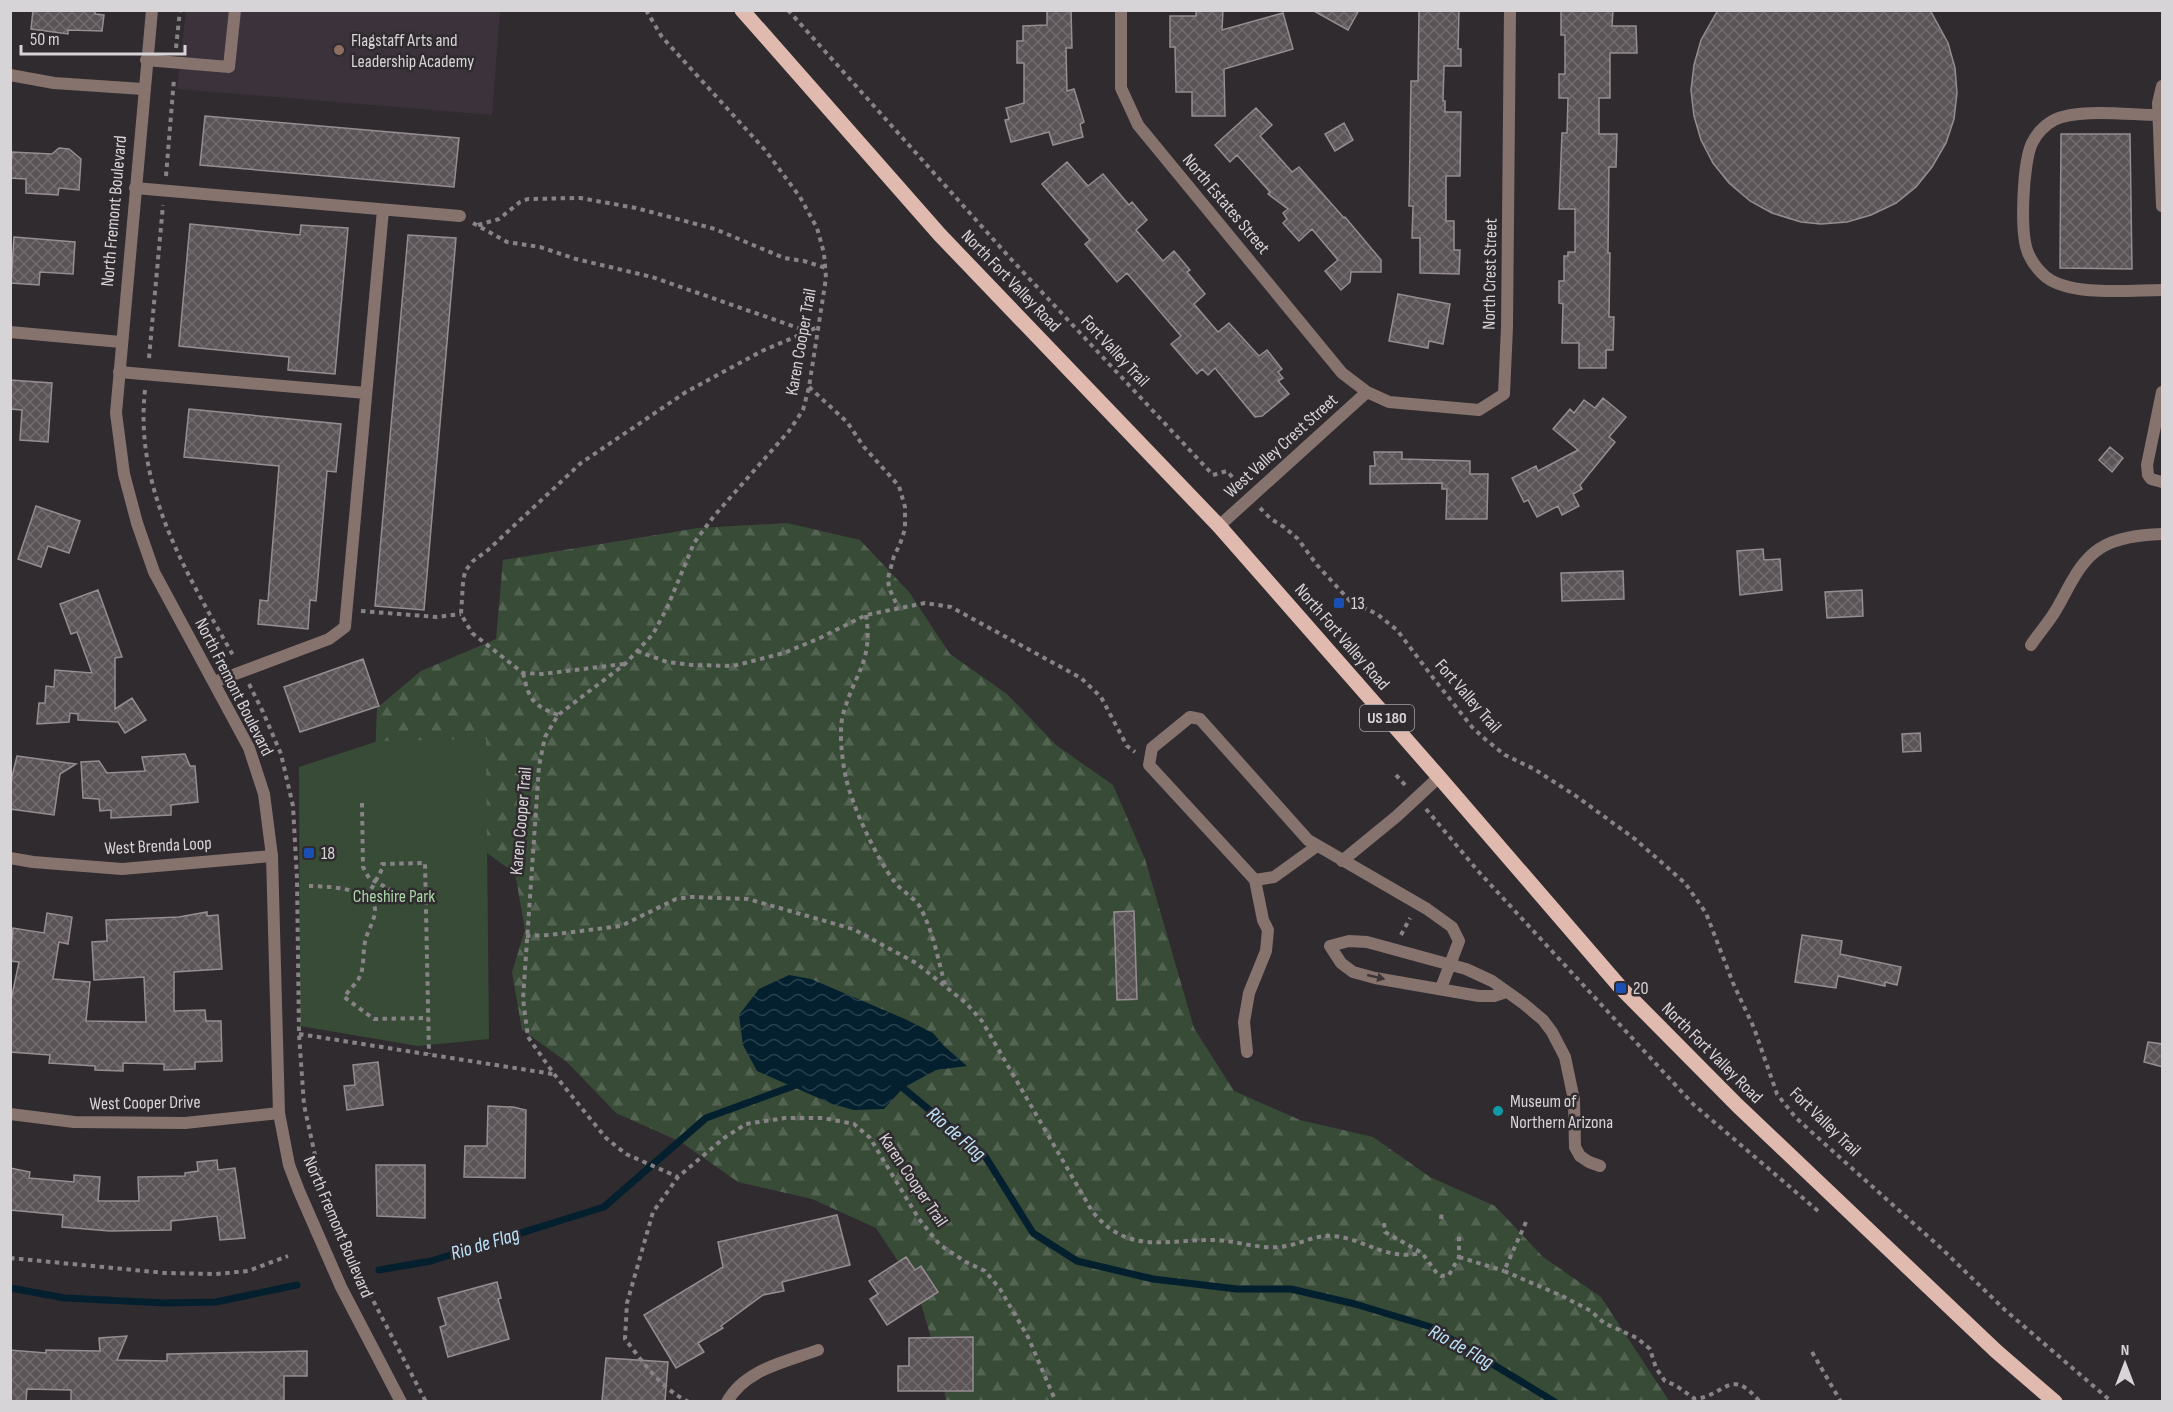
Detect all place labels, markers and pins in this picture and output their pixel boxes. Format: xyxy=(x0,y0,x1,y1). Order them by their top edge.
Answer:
place label: Flagstaff Arts and Leadership Academy xyxy=(351,30,474,72)
marker: Flagstaff Arts and Leadership Academy xyxy=(332,43,346,57)
place label: 13 xyxy=(1351,593,1365,614)
marker: 13 xyxy=(1332,596,1346,610)
place label: 18 xyxy=(321,843,335,864)
marker: 18 xyxy=(302,846,316,860)
place label: 20 xyxy=(1633,978,1648,999)
marker: 20 xyxy=(1614,981,1628,995)
place label: Museum of Northern Arizona xyxy=(1510,1091,1613,1133)
marker: Museum of Northern Arizona xyxy=(1491,1104,1505,1118)

